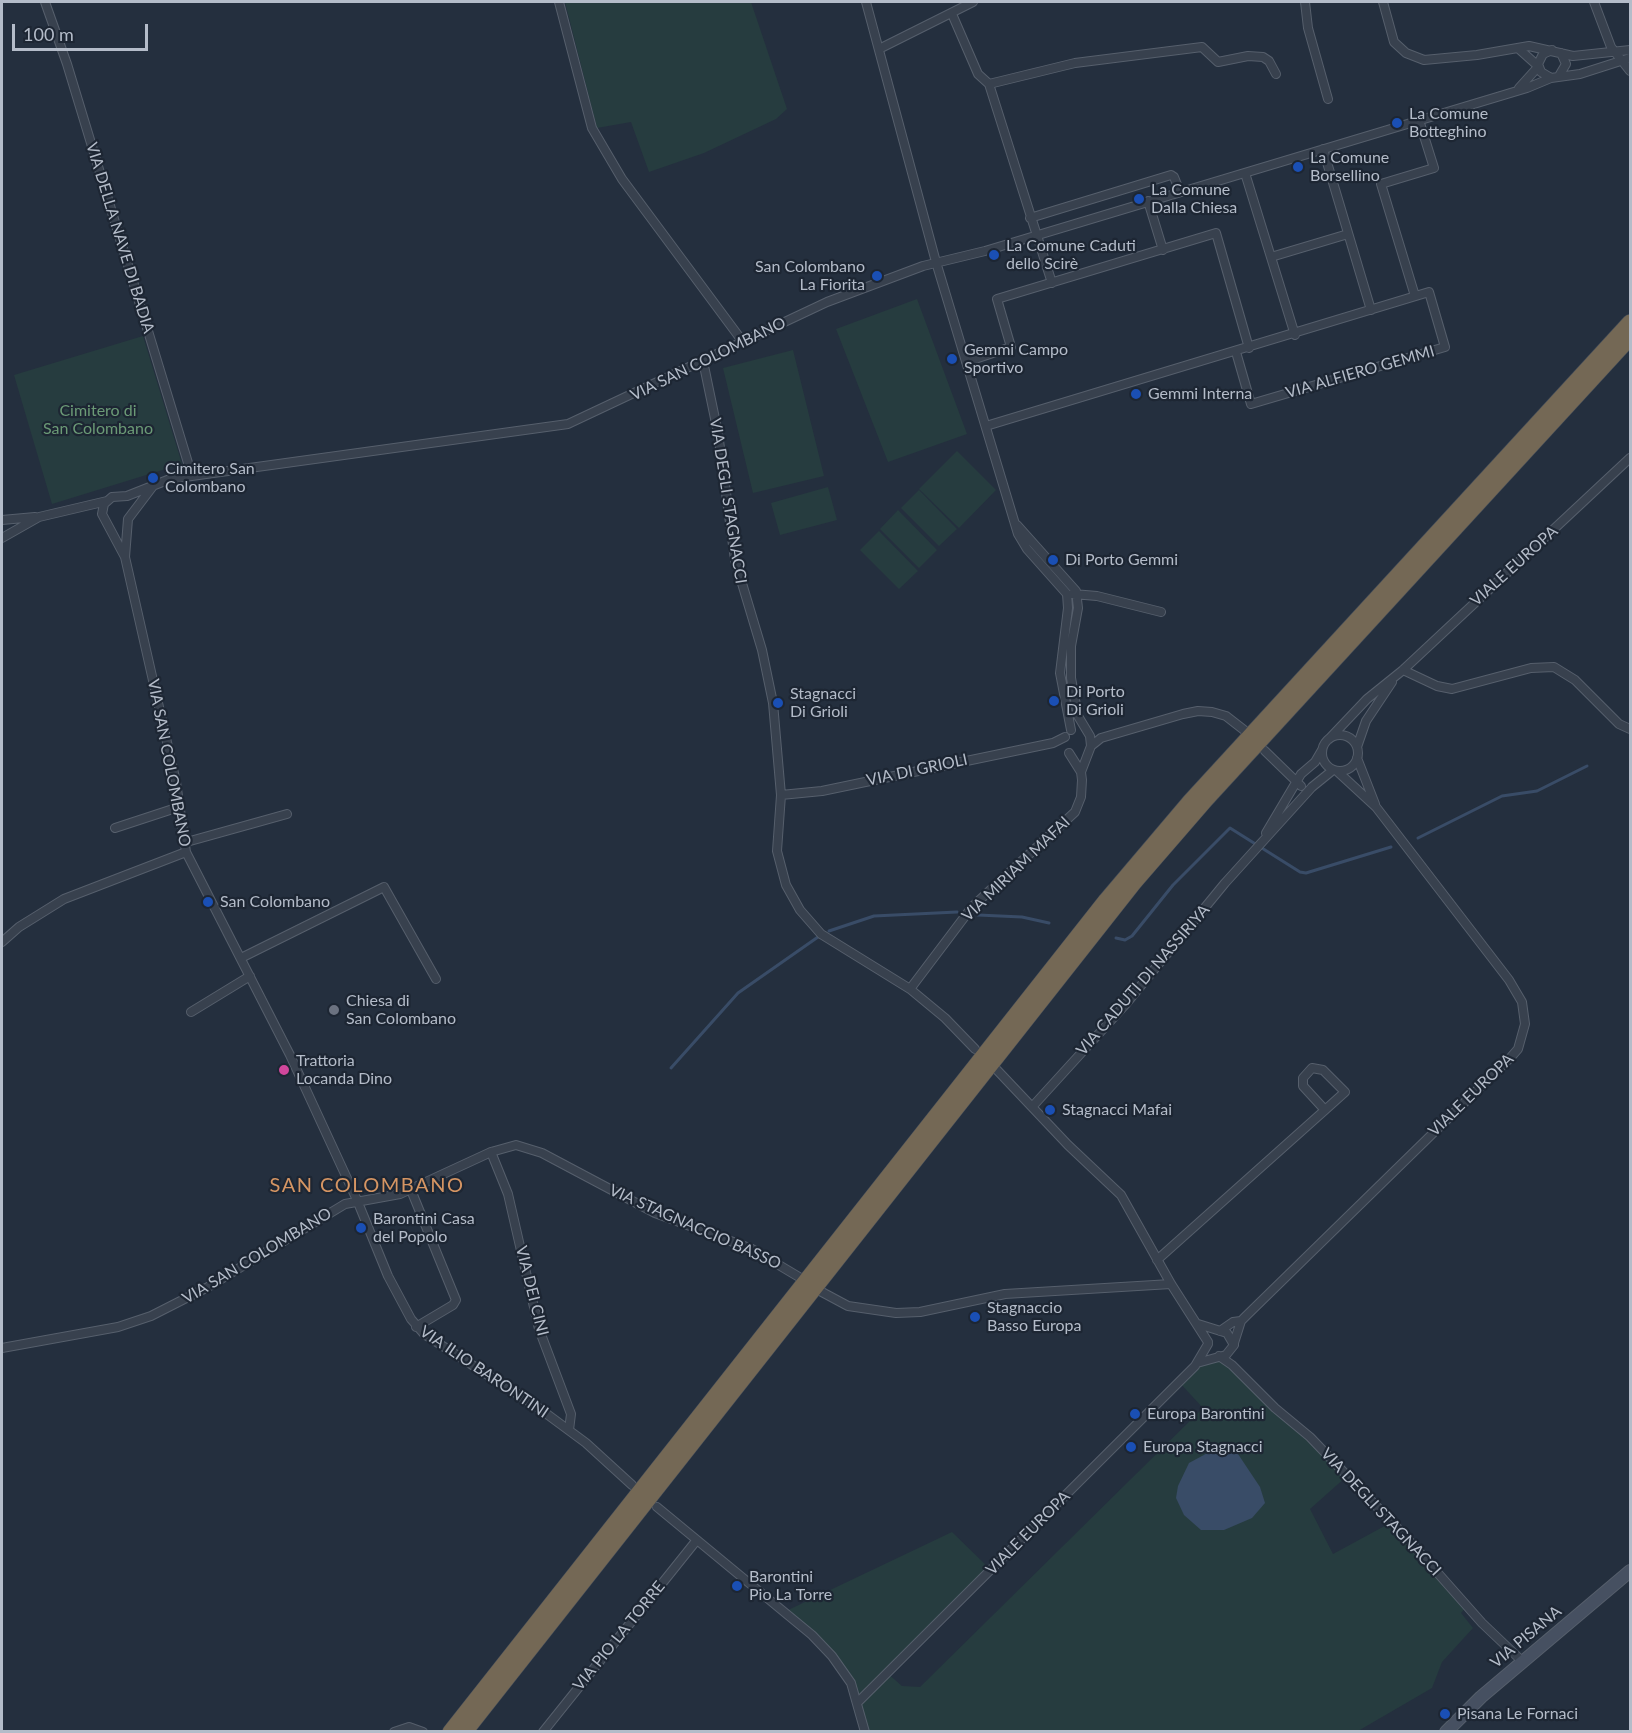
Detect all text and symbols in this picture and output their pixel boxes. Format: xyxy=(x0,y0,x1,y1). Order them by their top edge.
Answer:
scale bar xyxy=(15,12,152,50)
text: 100 m xyxy=(23,23,74,45)
place label: La Comune Botteghino xyxy=(1409,104,1488,142)
marker: La Comune Botteghino xyxy=(1390,116,1404,130)
street label: VIA DELLA NAVE DI BADIA xyxy=(82,140,158,336)
place label: La Comune Borsellino xyxy=(1310,148,1389,186)
marker: La Comune Borsellino xyxy=(1291,160,1305,174)
place label: La Comune Dalla Chiesa xyxy=(1151,180,1237,218)
marker: La Comune Dalla Chiesa xyxy=(1132,192,1146,206)
place label: La Comune Caduti dello Scirè xyxy=(1006,236,1136,274)
marker: La Comune Caduti dello Scirè xyxy=(987,248,1001,262)
place label: San Colombano La Fiorita xyxy=(755,257,865,295)
marker: San Colombano La Fiorita xyxy=(870,269,884,283)
street label: VIA SAN COLOMBANO xyxy=(627,313,789,405)
place label: Gemmi Campo Sportivo xyxy=(964,340,1068,378)
street label: VIA ALFIERO GEMMI xyxy=(1283,342,1437,402)
marker: Gemmi Campo Sportivo xyxy=(945,352,959,366)
place label: Gemmi Interna xyxy=(1148,384,1252,404)
marker: Gemmi Interna xyxy=(1129,387,1143,401)
park label: Cimitero di San Colombano xyxy=(43,401,153,439)
street label: VIA DEGLI STAGNACCI xyxy=(705,417,751,585)
place label: Cimitero San Colombano xyxy=(165,459,255,497)
marker: Cimitero San Colombano xyxy=(146,471,160,485)
street label: VIALE EUROPA xyxy=(1466,522,1562,610)
place label: Di Porto Gemmi xyxy=(1065,550,1178,570)
marker: Di Porto Gemmi xyxy=(1046,553,1060,567)
street label: VIA SAN COLOMBANO xyxy=(143,677,195,849)
place label: Di Porto Di Grioli xyxy=(1066,682,1125,720)
place label: Stagnacci Di Grioli xyxy=(790,684,856,722)
marker: Di Porto Di Grioli xyxy=(1047,694,1061,708)
marker: Stagnacci Di Grioli xyxy=(771,696,785,710)
street label: VIA DI GRIOLI xyxy=(865,750,969,790)
street label: VIA MIRIAM MAFAI xyxy=(958,812,1074,926)
place label: San Colombano xyxy=(220,892,330,912)
marker: San Colombano xyxy=(201,895,215,909)
street label: VIA CADUTI DI NASSIRIYA xyxy=(1072,901,1214,1059)
place label: Chiesa di San Colombano xyxy=(346,991,456,1029)
marker: Chiesa di San Colombano xyxy=(327,1003,341,1017)
street label: VIALE EUROPA xyxy=(1424,1050,1518,1140)
place label: Trattoria Locanda Dino xyxy=(296,1051,392,1089)
marker: Trattoria Locanda Dino xyxy=(277,1063,291,1077)
place label: Stagnacci Mafai xyxy=(1062,1100,1172,1120)
marker: Stagnacci Mafai xyxy=(1043,1103,1057,1117)
district label: SAN COLOMBANO xyxy=(270,1174,464,1198)
street label: VIA STAGNACCIO BASSO xyxy=(606,1180,784,1274)
street label: VIA SAN COLOMBANO xyxy=(179,1204,335,1308)
place label: Barontini Casa del Popolo xyxy=(373,1209,475,1247)
marker: Barontini Casa del Popolo xyxy=(354,1221,368,1235)
street label: VIA DEI CINI xyxy=(512,1244,552,1338)
place label: Stagnaccio Basso Europa xyxy=(987,1298,1081,1336)
marker: Stagnaccio Basso Europa xyxy=(968,1310,982,1324)
street label: VIA ILIO BARONTINI xyxy=(416,1322,552,1422)
place label: Europa Barontini xyxy=(1147,1404,1265,1424)
marker: Europa Barontini xyxy=(1128,1407,1142,1421)
place label: Europa Stagnacci xyxy=(1143,1437,1263,1457)
marker: Europa Stagnacci xyxy=(1124,1440,1138,1454)
street label: VIA DEGLI STAGNACCI xyxy=(1317,1444,1445,1580)
street label: VIALE EUROPA xyxy=(982,1487,1074,1579)
place label: Barontini Pio La Torre xyxy=(749,1567,832,1605)
street label: VIA PIO LA TORRE xyxy=(569,1577,669,1695)
marker: Barontini Pio La Torre xyxy=(730,1579,744,1593)
street label: VIA PISANA xyxy=(1487,1602,1565,1672)
place label: Pisana Le Fornaci xyxy=(1457,1704,1578,1724)
marker: Pisana Le Fornaci xyxy=(1438,1707,1452,1721)

